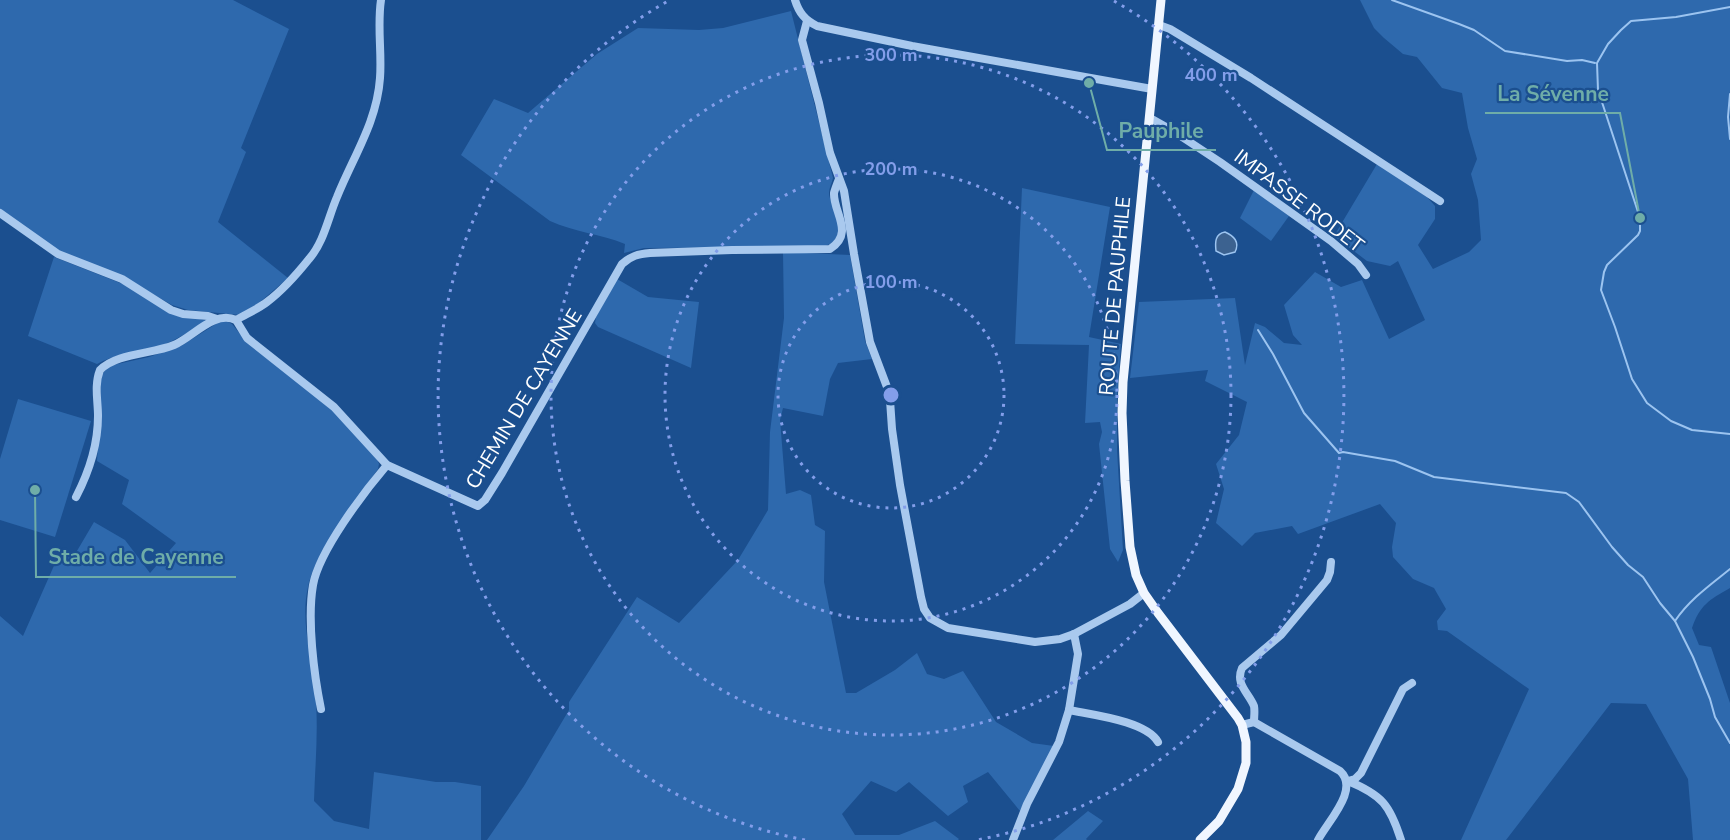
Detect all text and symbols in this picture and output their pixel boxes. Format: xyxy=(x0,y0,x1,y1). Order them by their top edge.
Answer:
text: 300 m xyxy=(864,43,918,67)
text: 400 m xyxy=(1184,63,1238,87)
callout: La Sévenne xyxy=(1485,74,1620,113)
text: La Sévenne xyxy=(1497,80,1609,108)
callout: Pauphile xyxy=(1107,111,1216,150)
text: Pauphile xyxy=(1118,117,1204,145)
street label: IMPASSE RODET xyxy=(1228,143,1370,259)
text: 200 m xyxy=(864,157,918,181)
street label: ROUTE DE PAUPHILE xyxy=(1093,195,1137,397)
text: 100 m xyxy=(864,270,918,294)
street label: CHEMIN DE CAYENNE xyxy=(459,304,589,494)
centre of rings xyxy=(881,385,901,405)
callout: Stade de Cayenne xyxy=(36,538,236,577)
text: Stade de Cayenne xyxy=(48,543,224,571)

